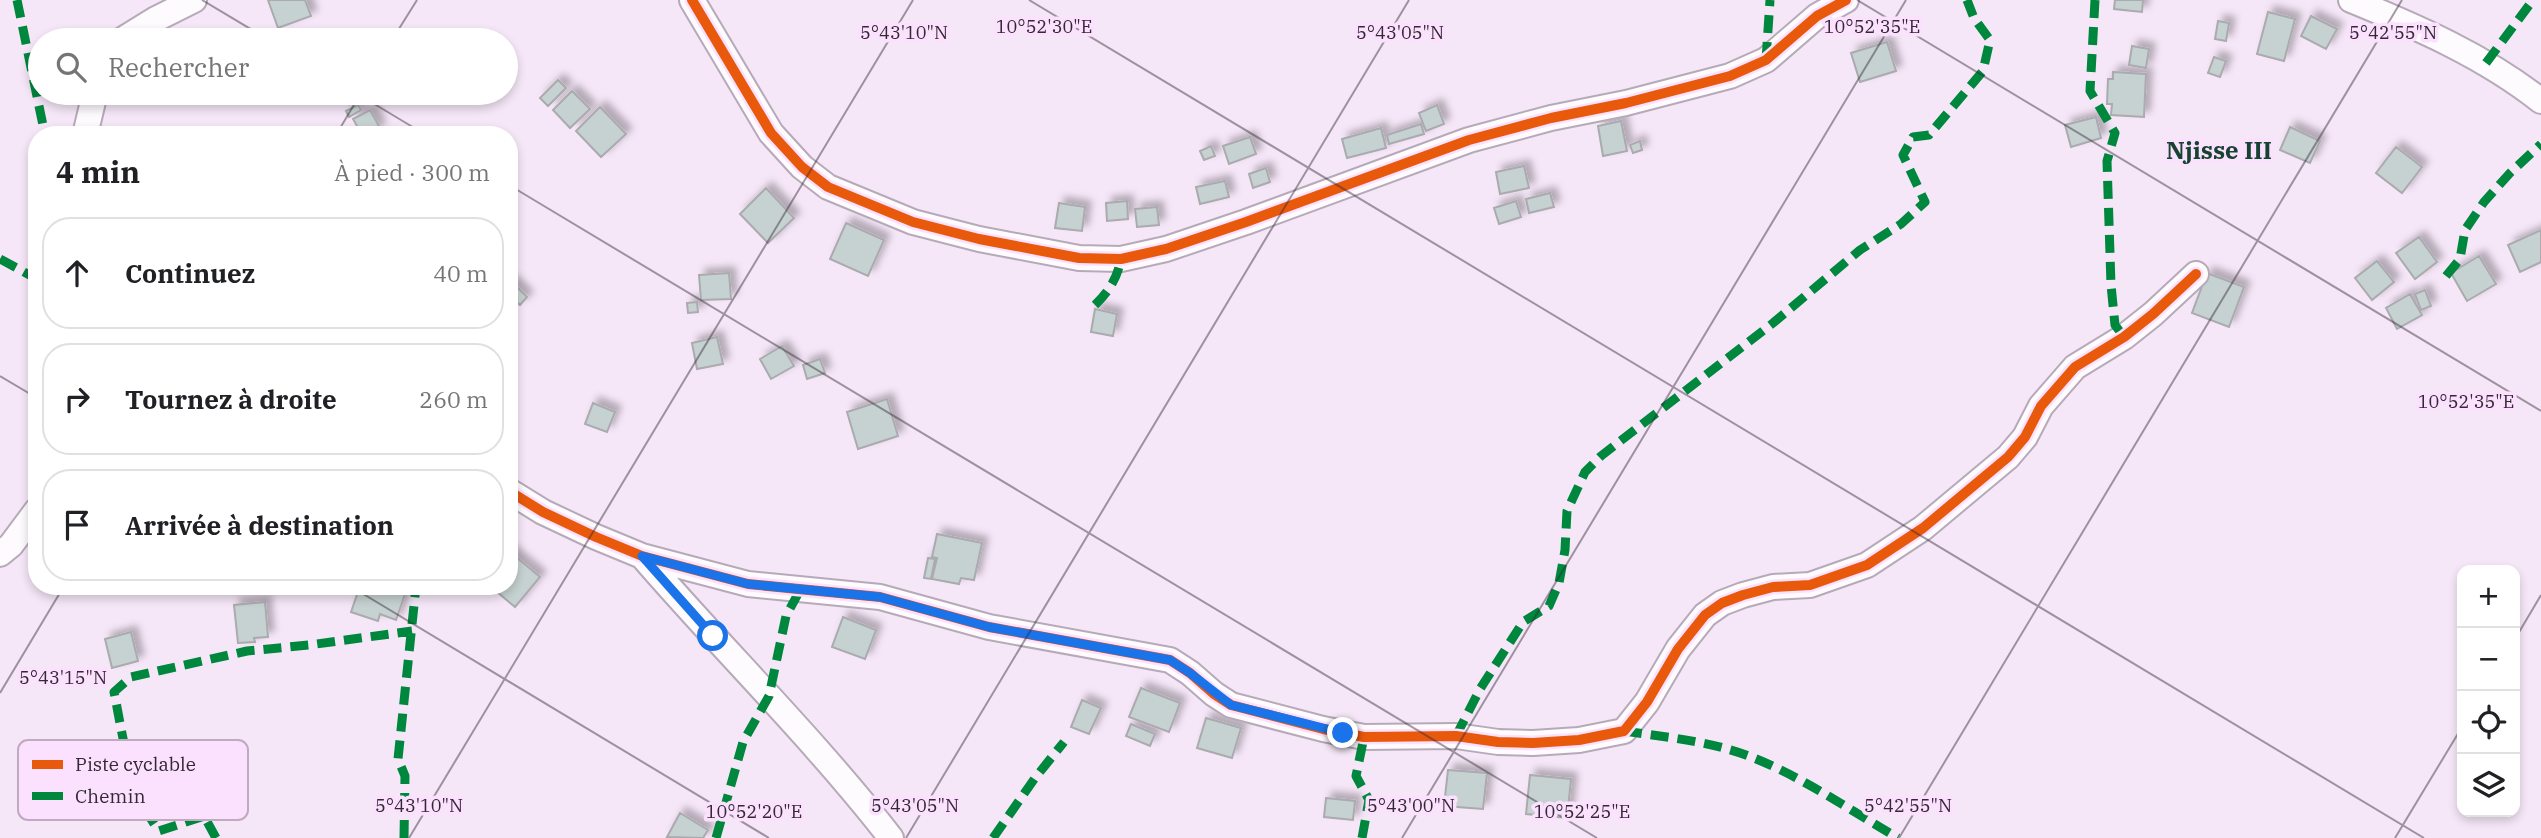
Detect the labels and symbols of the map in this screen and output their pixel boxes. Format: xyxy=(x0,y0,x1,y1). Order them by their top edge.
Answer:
text: 10°52'30"E xyxy=(996,15,1092,38)
text: 10°52'35"E xyxy=(1824,15,1920,38)
text: 5°43'10"N xyxy=(860,21,948,44)
text: 5°43'05"N xyxy=(1356,21,1444,44)
text: 5°42'55"N xyxy=(2349,21,2437,44)
district label: Njisse III xyxy=(2166,134,2272,166)
text: 10°52'35"E xyxy=(2418,390,2514,413)
route start xyxy=(697,620,728,651)
text: 5°43'15"N xyxy=(19,666,107,689)
route end xyxy=(1327,717,1358,748)
legend xyxy=(18,740,248,820)
text: Piste cyclable xyxy=(75,752,196,776)
text: Chemin xyxy=(75,784,146,808)
text: 5°43'10"N xyxy=(375,794,463,817)
text: 5°43'05"N xyxy=(871,794,959,817)
text: 5°43'00"N xyxy=(1367,794,1455,817)
text: 5°42'55"N xyxy=(1864,794,1952,817)
text: 10°52'20"E xyxy=(706,800,802,823)
text: 10°52'25"E xyxy=(1534,800,1630,823)

